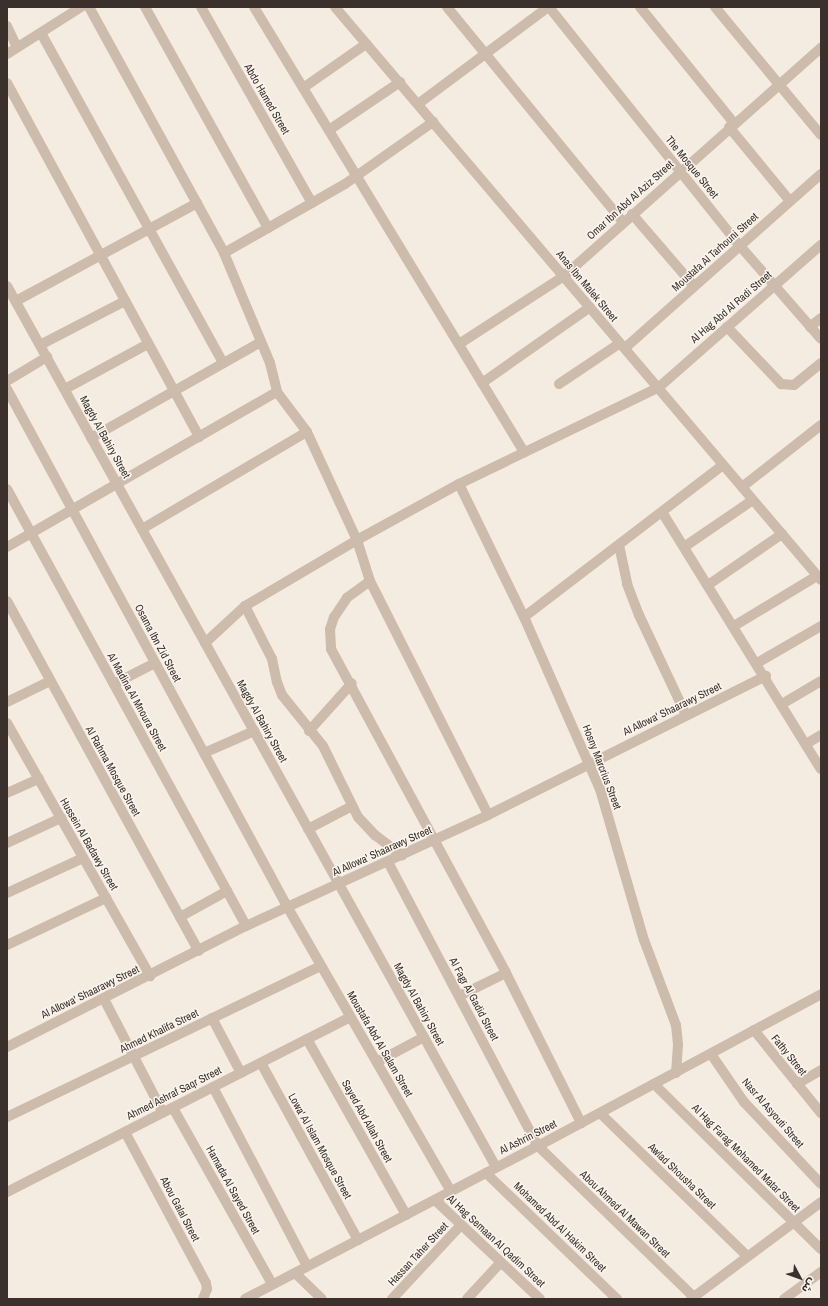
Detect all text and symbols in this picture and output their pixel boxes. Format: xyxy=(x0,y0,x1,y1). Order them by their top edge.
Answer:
street label: Abdo Hamed Street xyxy=(241,61,293,137)
street label: The Mosque Street xyxy=(663,133,721,201)
street label: Omar Ibn Abd Al Aziz Street xyxy=(583,157,677,243)
street label: Moustafa Al Tarhouni Street xyxy=(669,210,761,294)
street label: Anas Ibn Malek Street xyxy=(553,248,621,324)
street label: Al Hag Abd Al Radi Street xyxy=(687,268,775,346)
street label: Magdy Al Bahiry Street xyxy=(77,393,133,481)
street label: Osama Ibn Zid Street xyxy=(132,602,184,684)
street label: Al Madina Al Mnoura Street xyxy=(104,650,170,754)
street label: Magdy Al Bahiry Street xyxy=(234,677,290,765)
street label: Al Allowa' Shaarawy Street xyxy=(621,679,723,739)
street label: Hosny Marcrius Street xyxy=(580,723,624,811)
street label: Al Rahma Mosque Street xyxy=(83,724,143,818)
street label: Hussein Al Badawy Street xyxy=(57,795,121,893)
street label: Al Allowa' Shaarawy Street xyxy=(330,823,434,879)
street label: Al Fagr Al Gadid Street xyxy=(446,955,502,1043)
street label: Magdy Al Bahiry Street xyxy=(391,960,447,1048)
street label: Al Allowa' Shaarawy Street xyxy=(39,962,141,1022)
street label: Moustafa Abd Al Salam Street xyxy=(344,988,416,1100)
street label: Ahmed Khalifa Street xyxy=(118,1006,200,1056)
street label: Fathy Street xyxy=(769,1032,809,1078)
street label: Ahmed Ashraf Saqr Street xyxy=(124,1063,224,1123)
street label: Nasr Al Asyouti Street xyxy=(739,1075,807,1151)
street label: Sayed Abd Allah Street xyxy=(339,1077,395,1165)
street label: Lowa' Al Islam Mosque Street xyxy=(285,1091,355,1201)
street label: Al Hag Farag Mohamed Matar Street xyxy=(689,1101,803,1215)
street label: Al Ashrin Street xyxy=(497,1117,559,1157)
street label: Awlad Shousha Street xyxy=(645,1140,719,1212)
street label: Hamada Al Sayed Street xyxy=(203,1143,263,1237)
street label: Abou Ahmed Al Mawan Street xyxy=(577,1167,673,1261)
street label: Abou Galal Street xyxy=(157,1174,203,1244)
street label: Mohamed Abd Al Hakim Street xyxy=(511,1179,609,1275)
street label: Al Hag Semaan Al Qadim Street xyxy=(444,1192,548,1290)
street label: Hassan Taher Street xyxy=(385,1219,451,1289)
north arrow xyxy=(780,1258,820,1298)
text: ش xyxy=(799,1276,819,1296)

